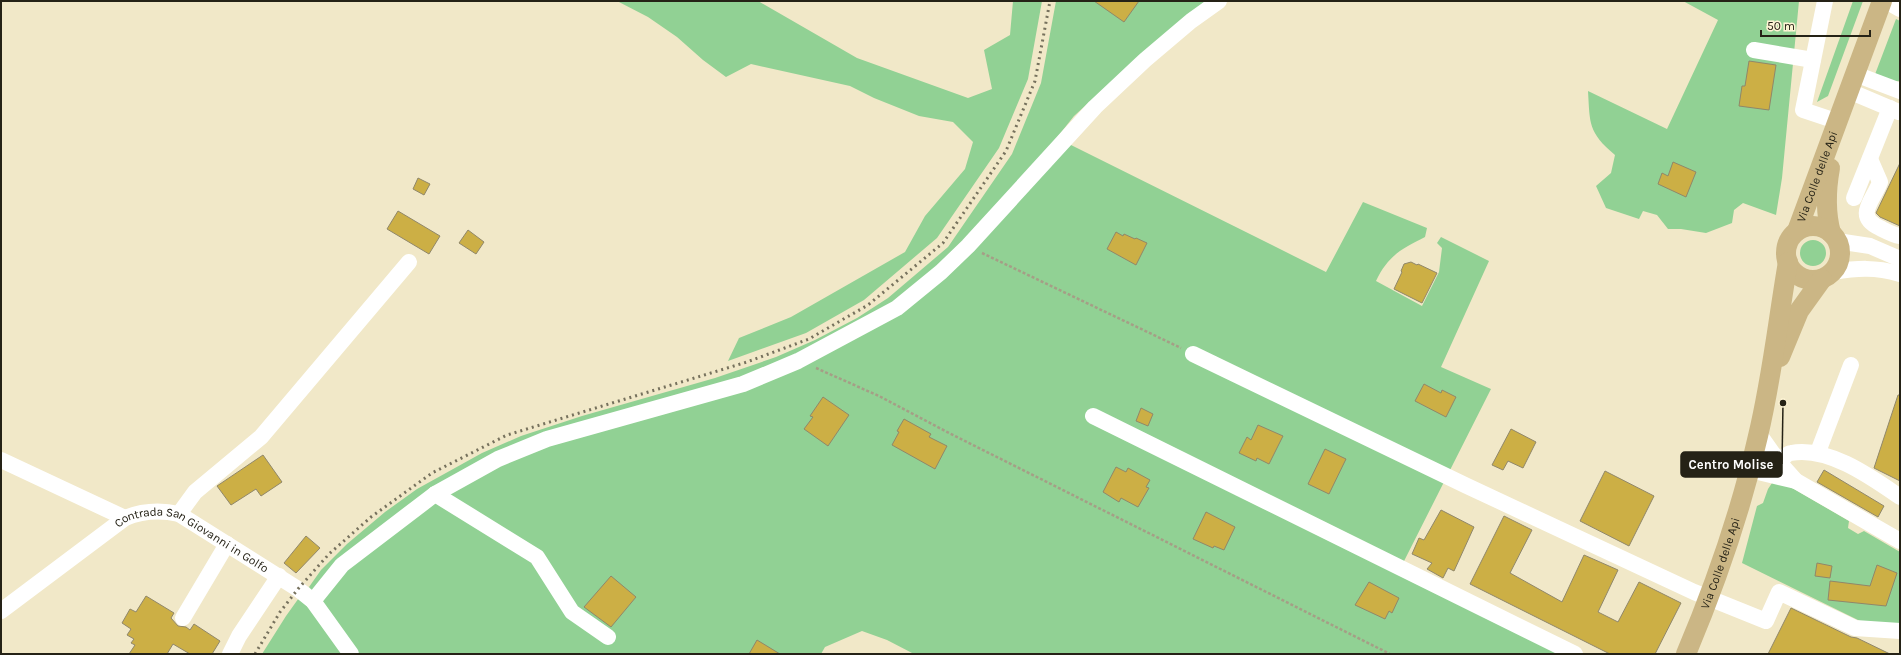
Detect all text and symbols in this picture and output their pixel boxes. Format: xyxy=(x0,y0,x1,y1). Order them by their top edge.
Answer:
scale bar xyxy=(1761,12,1870,38)
text: 50 m xyxy=(1767,19,1795,33)
street label: Via Colle delle Api xyxy=(1794,129,1840,224)
callout: Centro Molise xyxy=(1681,452,1782,477)
text: Centro Molise xyxy=(1689,457,1774,472)
street label: Contrada San Giovanni in Golfo xyxy=(112,505,271,576)
street label: Via Colle delle Api xyxy=(1698,516,1743,611)

